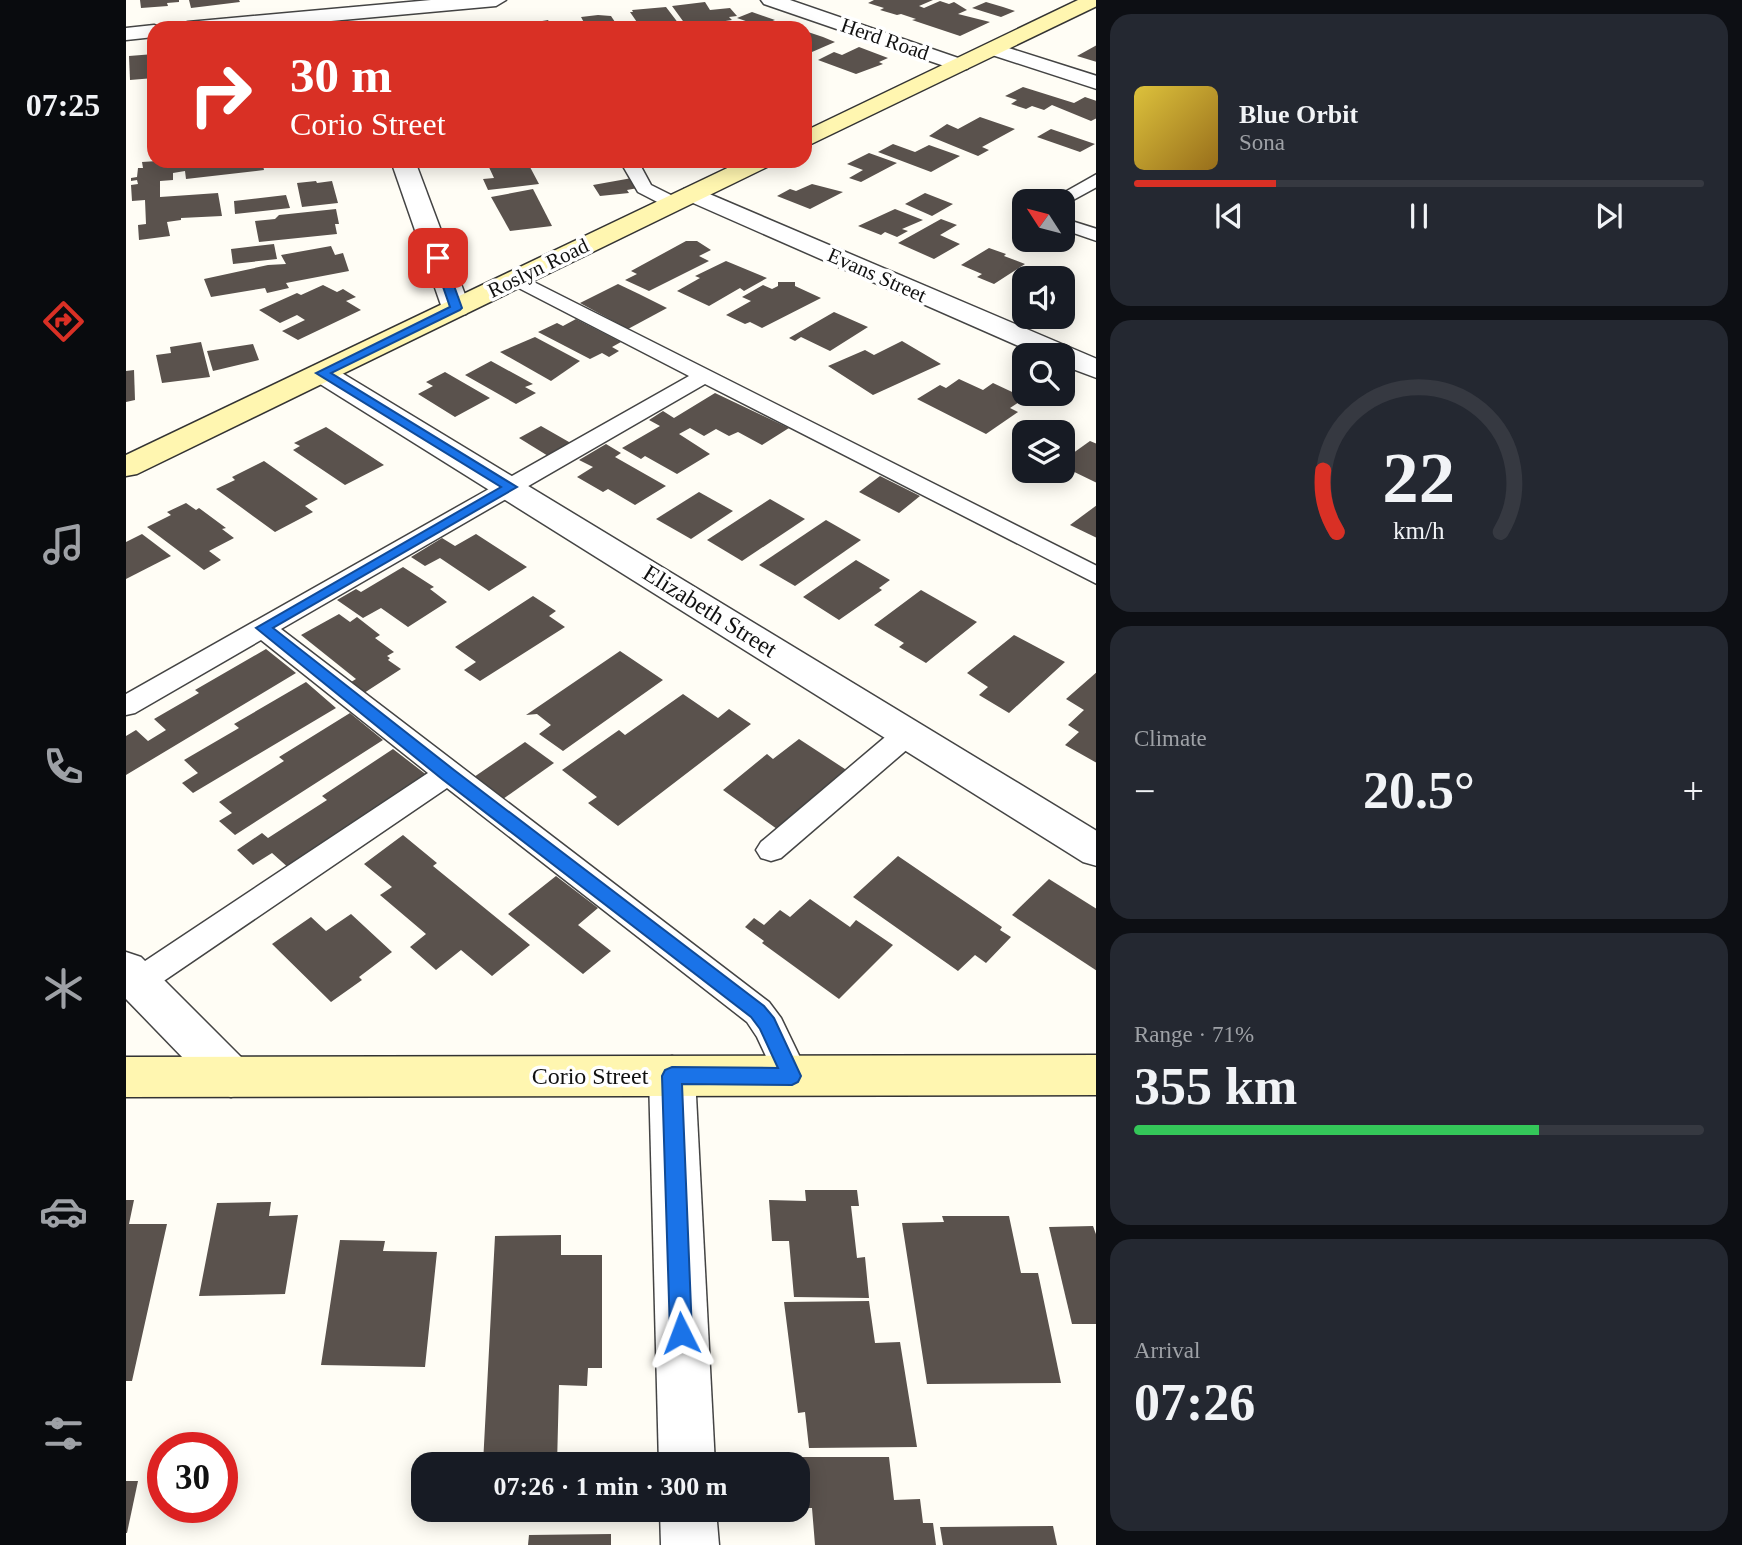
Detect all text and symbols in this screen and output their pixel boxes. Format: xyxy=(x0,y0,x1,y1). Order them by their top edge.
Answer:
street label: Herd Road xyxy=(838,13,933,65)
text: 30 m xyxy=(290,48,392,103)
icon: right xyxy=(175,49,266,140)
text: 07:25 xyxy=(26,87,100,123)
text: Blue Orbit xyxy=(1239,100,1358,129)
text: Corio Street xyxy=(290,106,446,142)
text: Sona xyxy=(1239,130,1285,155)
north arrow xyxy=(1012,189,1074,252)
map controls xyxy=(1012,189,1075,483)
icon: previous xyxy=(1210,197,1248,235)
icon: pause xyxy=(1400,197,1438,235)
icon: next xyxy=(1590,197,1628,235)
pin xyxy=(408,228,468,288)
street label: Roslyn Road xyxy=(484,233,593,303)
icon: arrive xyxy=(419,239,457,277)
street label: Evans Street xyxy=(824,243,930,307)
button: sound xyxy=(1012,266,1075,329)
icon: directions xyxy=(39,297,88,346)
button: search xyxy=(1012,343,1075,406)
button: layers xyxy=(1012,420,1075,483)
text: 22 xyxy=(1383,438,1455,519)
text: km/h xyxy=(1393,517,1445,544)
icon: music xyxy=(39,520,88,569)
street label: Elizabeth Street xyxy=(638,560,782,663)
text: Climate xyxy=(1134,726,1207,751)
icon: phone xyxy=(39,742,88,791)
text: 20.5° xyxy=(1363,762,1475,819)
text: − xyxy=(1134,770,1155,812)
text: + xyxy=(1683,770,1704,812)
icon: climate xyxy=(39,964,88,1013)
text: Range · 71% xyxy=(1134,1022,1254,1047)
text: 355 km xyxy=(1134,1058,1297,1115)
street label: Corio Street xyxy=(532,1063,649,1089)
icon: car xyxy=(39,1187,88,1236)
position arrow xyxy=(644,1296,718,1370)
text: Arrival xyxy=(1134,1338,1200,1363)
text: 07:26 xyxy=(1134,1374,1255,1431)
icon: filters xyxy=(39,1409,88,1458)
speed limit sign: 30 xyxy=(147,1432,238,1523)
text: 07:26 · 1 min · 300 m xyxy=(494,1472,728,1501)

